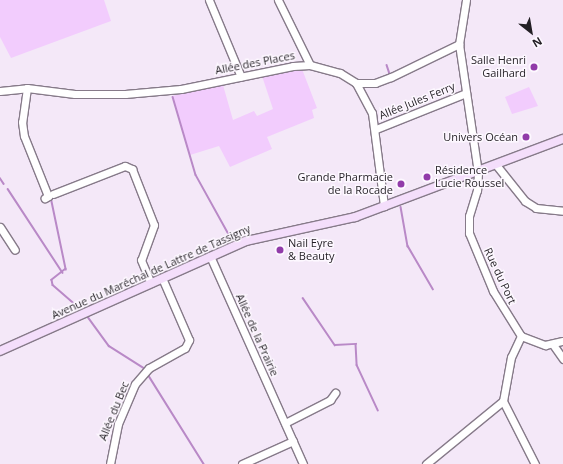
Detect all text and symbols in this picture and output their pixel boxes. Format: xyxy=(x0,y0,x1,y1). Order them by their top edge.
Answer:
north arrow xyxy=(511,12,551,52)
text: N xyxy=(530,34,545,51)
street label: Allée des Places xyxy=(214,49,296,77)
place label: Salle Henri Gailhard xyxy=(471,54,526,80)
marker: Salle Henri Gailhard xyxy=(529,62,539,72)
street label: Allée Jules Ferry xyxy=(377,80,457,122)
place label: Univers Océan xyxy=(443,130,518,144)
marker: Univers Océan xyxy=(521,132,531,142)
place label: Résidence Lucie Roussel xyxy=(435,164,504,190)
place label: Grande Pharmacie de la Rocade xyxy=(297,171,393,197)
marker: Résidence Lucie Roussel xyxy=(422,172,432,182)
marker: Grande Pharmacie de la Rocade xyxy=(396,179,406,189)
street label: Avenue du Maréchal de Lattre de Tassigny xyxy=(49,222,253,322)
place label: Nail Eyre & Beauty xyxy=(288,237,334,263)
marker: Nail Eyre & Beauty xyxy=(275,245,285,255)
street label: Rue du Port xyxy=(481,246,519,306)
street label: Allée de la Prairie xyxy=(233,292,281,378)
street label: Allée du Bec xyxy=(96,380,132,442)

